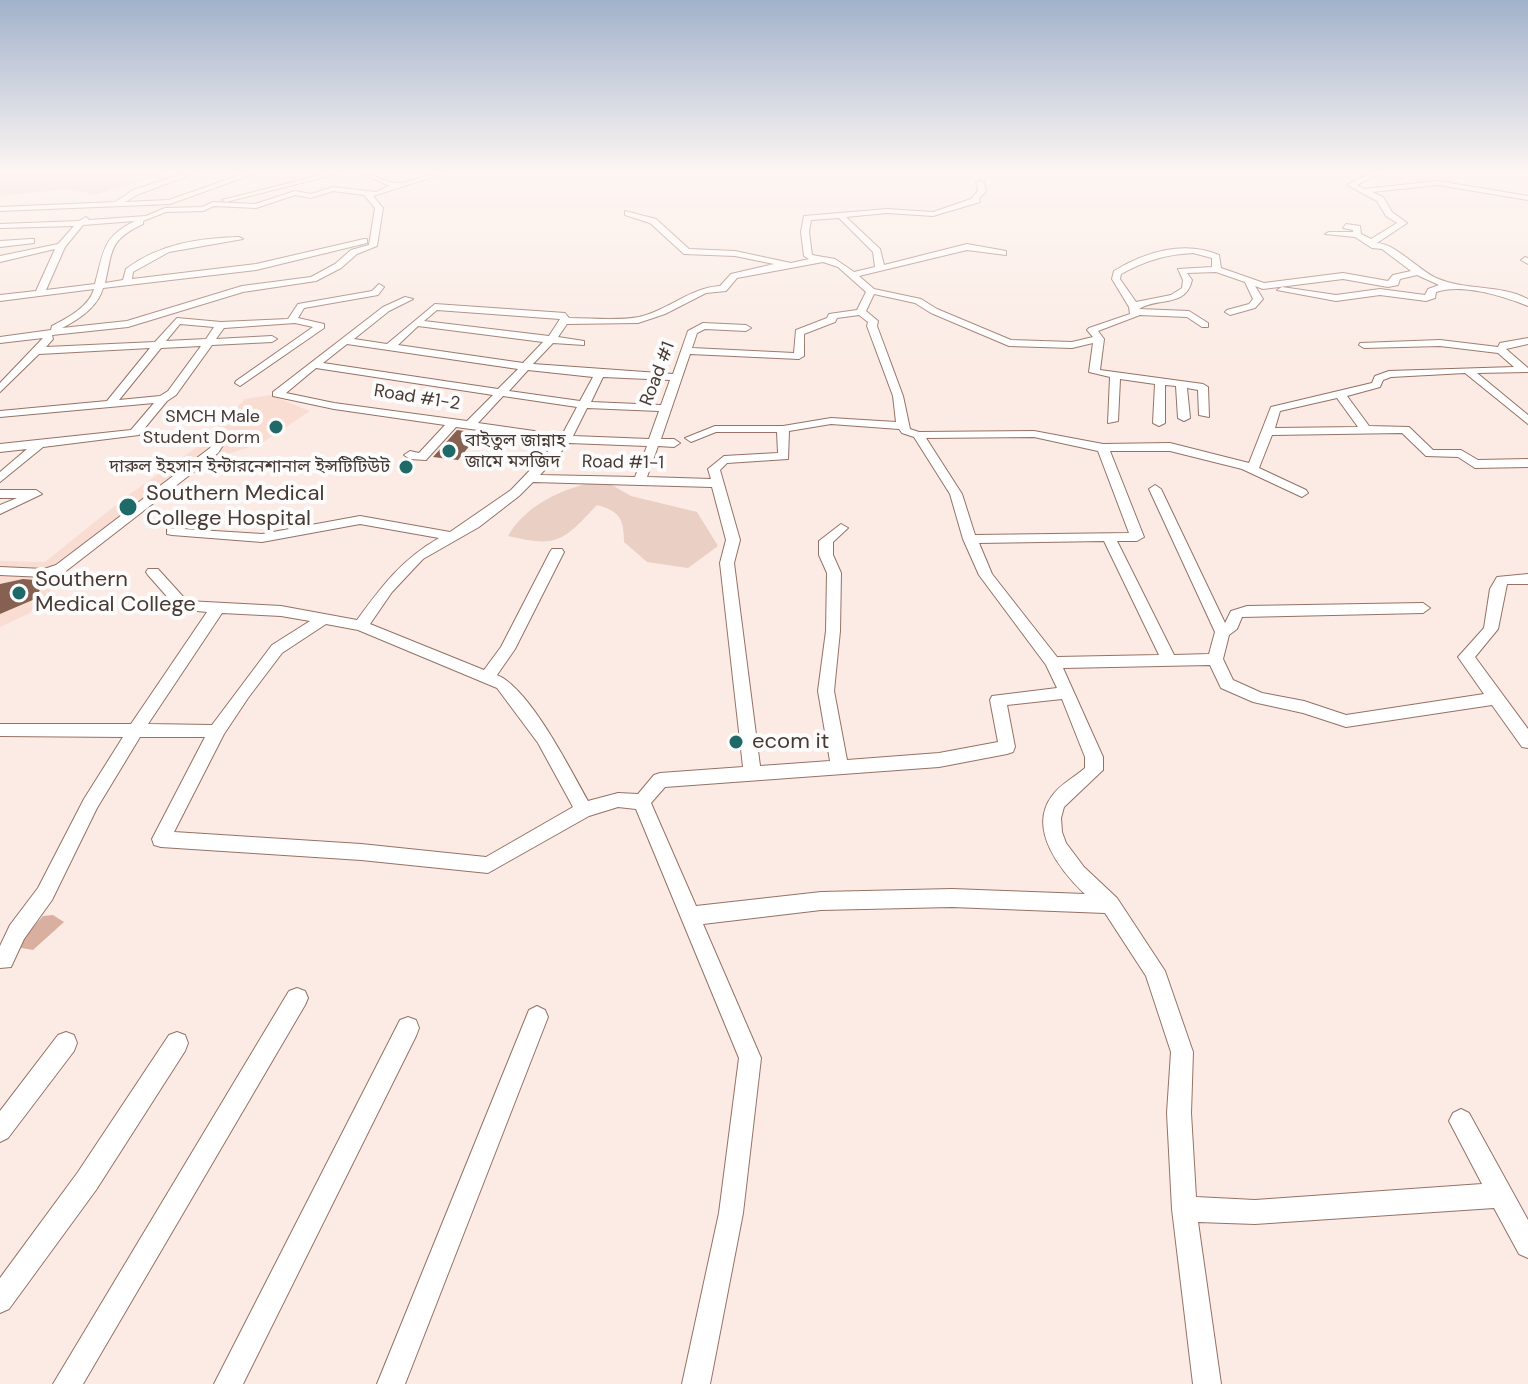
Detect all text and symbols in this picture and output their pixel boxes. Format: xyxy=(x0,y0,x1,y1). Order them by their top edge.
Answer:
street label: Road #1 xyxy=(636,339,680,409)
street label: Road #1-2 xyxy=(372,381,462,415)
place label: SMCH Male Student Dorm xyxy=(143,406,260,448)
marker: SMCH Male Student Dorm xyxy=(267,418,285,436)
place label: বাইতুল জান্নাহ জামে মসজিদ xyxy=(465,430,565,472)
marker: বাইতুল জান্নাহ জামে মসজিদ xyxy=(440,442,458,460)
street label: Road #1-1 xyxy=(582,451,664,475)
place label: দারুল ইহসান ইন্টারনেশানাল ইন্সটিটিউট xyxy=(109,456,390,478)
marker: দারুল ইহসান ইন্টারনেশানাল ইন্সটিটিউট xyxy=(397,458,415,476)
place label: Southern Medical College Hospital xyxy=(146,481,324,532)
marker: Southern Medical College Hospital xyxy=(117,496,139,518)
place label: Southern Medical College xyxy=(35,567,196,618)
marker: Southern Medical College xyxy=(10,584,28,602)
place label: ecom it xyxy=(752,729,829,755)
marker: ecom it xyxy=(727,733,745,751)

